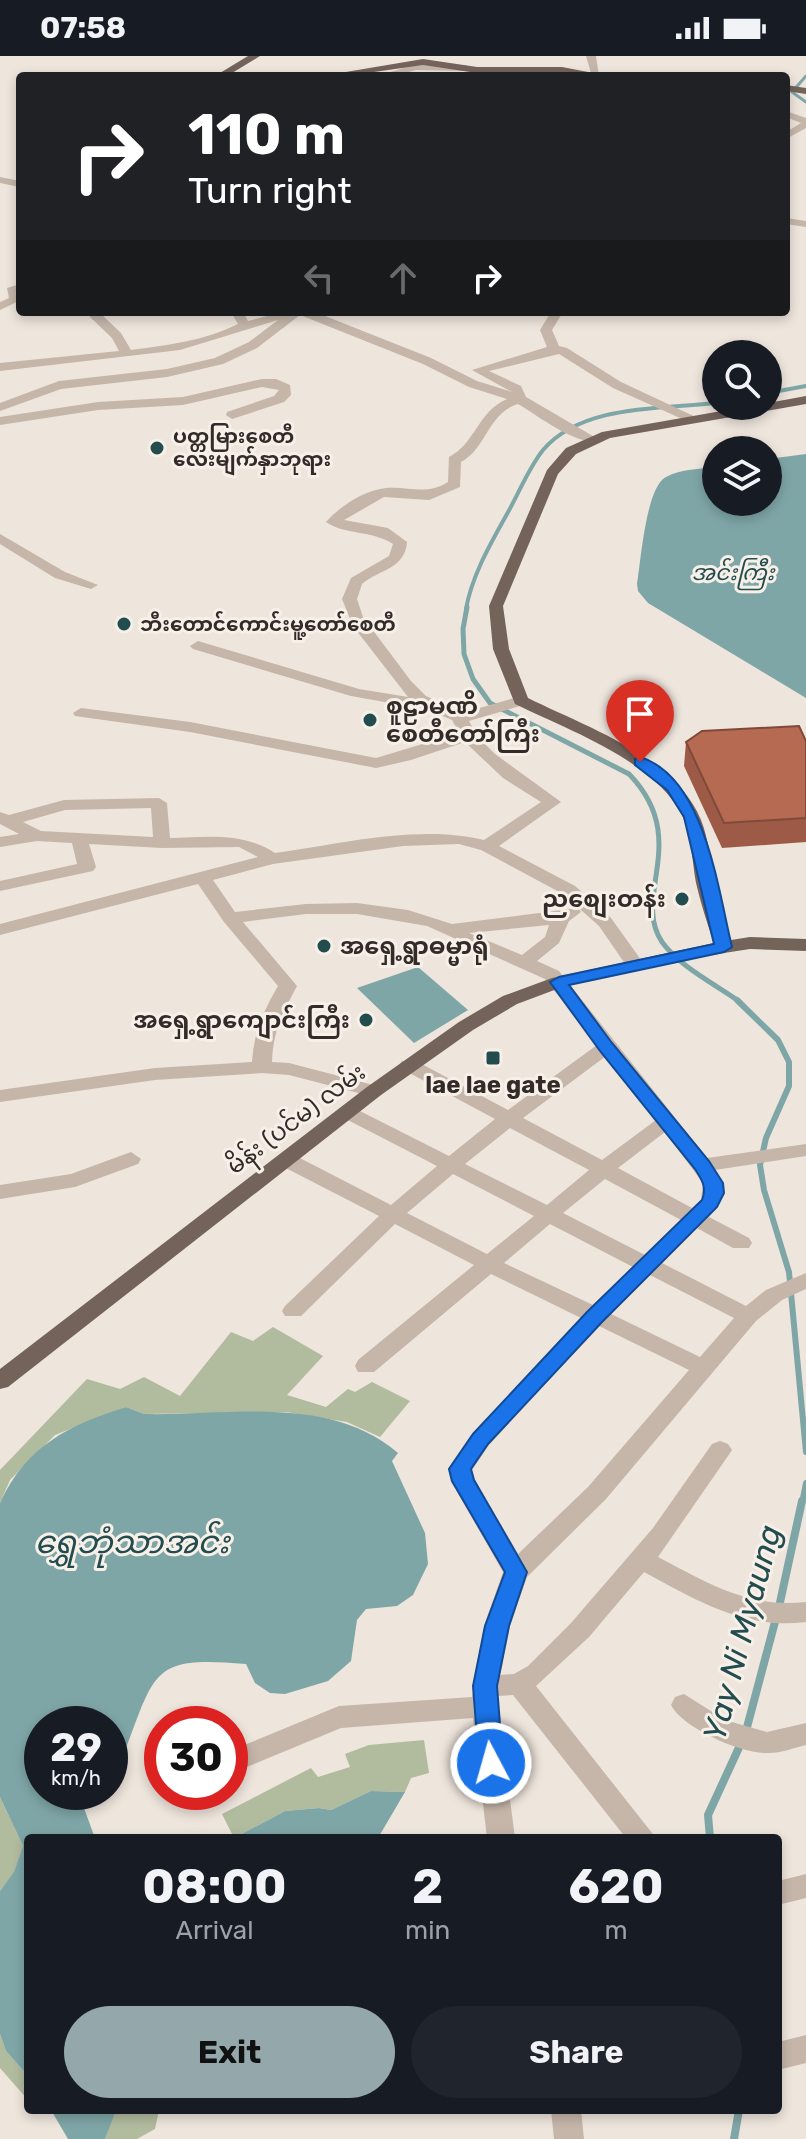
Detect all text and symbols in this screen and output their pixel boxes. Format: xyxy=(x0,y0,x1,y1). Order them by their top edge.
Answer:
text: 07:58 xyxy=(40,10,126,46)
text: 110 m xyxy=(188,102,345,168)
icon: right xyxy=(56,104,160,208)
text: Turn right xyxy=(188,169,352,212)
icon: left xyxy=(297,256,341,300)
icon: ahead xyxy=(381,256,425,300)
icon: right xyxy=(465,256,509,300)
map controls xyxy=(702,340,782,516)
button: search xyxy=(702,340,782,420)
place label: ပတ္တမြား‌စေတီ‌ လေးမျက်နှာဘုရား xyxy=(173,423,331,476)
button: layers xyxy=(702,436,782,516)
marker: ပတ္တမြား‌စေတီ‌ လေးမျက်နှာဘုရား xyxy=(148,439,166,457)
water label: အင်းကြီး xyxy=(692,557,776,591)
place label: ဘီးတောင်ကောင်းမူ့တော်စေတီ xyxy=(140,611,396,640)
marker: ဘီးတောင်ကောင်းမူ့တော်စေတီ xyxy=(115,615,133,633)
pin xyxy=(606,680,674,762)
place label: စူဠာမဏိ စေတီတော်ကြီး xyxy=(386,690,540,753)
icon: arrive xyxy=(618,692,662,736)
marker: စူဠာမဏိ စေတီတော်ကြီး xyxy=(361,711,379,729)
place label: ညစျေးတန်း xyxy=(542,883,666,919)
marker: ညစျေးတန်း xyxy=(673,890,691,908)
place label: အရှေ့ရွာဓမ္မာရုံ xyxy=(340,932,489,966)
marker: အရှေ့ရွာဓမ္မာရုံ xyxy=(315,937,333,955)
place label: အရှေ့ရွာကျောင်းကြီး xyxy=(133,1004,350,1040)
marker: အရှေ့ရွာကျောင်းကြီး xyxy=(357,1011,375,1029)
marker: lae lae gate xyxy=(484,1049,502,1067)
street label: မိန်း (ပင်မ) လမ်း xyxy=(220,1056,374,1184)
place label: lae lae gate xyxy=(425,1071,561,1099)
water label: ရွှေဘုံသာအင်း xyxy=(35,1520,231,1568)
water label: Yay Ni Myaung xyxy=(695,1521,789,1745)
speed limit sign: 30 xyxy=(144,1706,248,1810)
position arrow xyxy=(449,1721,533,1805)
text: 29 xyxy=(50,1724,102,1771)
text: km/h xyxy=(51,1766,101,1790)
text: 08:00 xyxy=(142,1858,287,1915)
text: 2 xyxy=(412,1858,443,1915)
text: 620 xyxy=(569,1858,664,1915)
text: Arrival xyxy=(176,1915,254,1946)
text: min xyxy=(405,1915,450,1946)
text: m xyxy=(605,1915,628,1946)
button: Exit xyxy=(64,2006,395,2098)
button: Share xyxy=(411,2006,742,2098)

